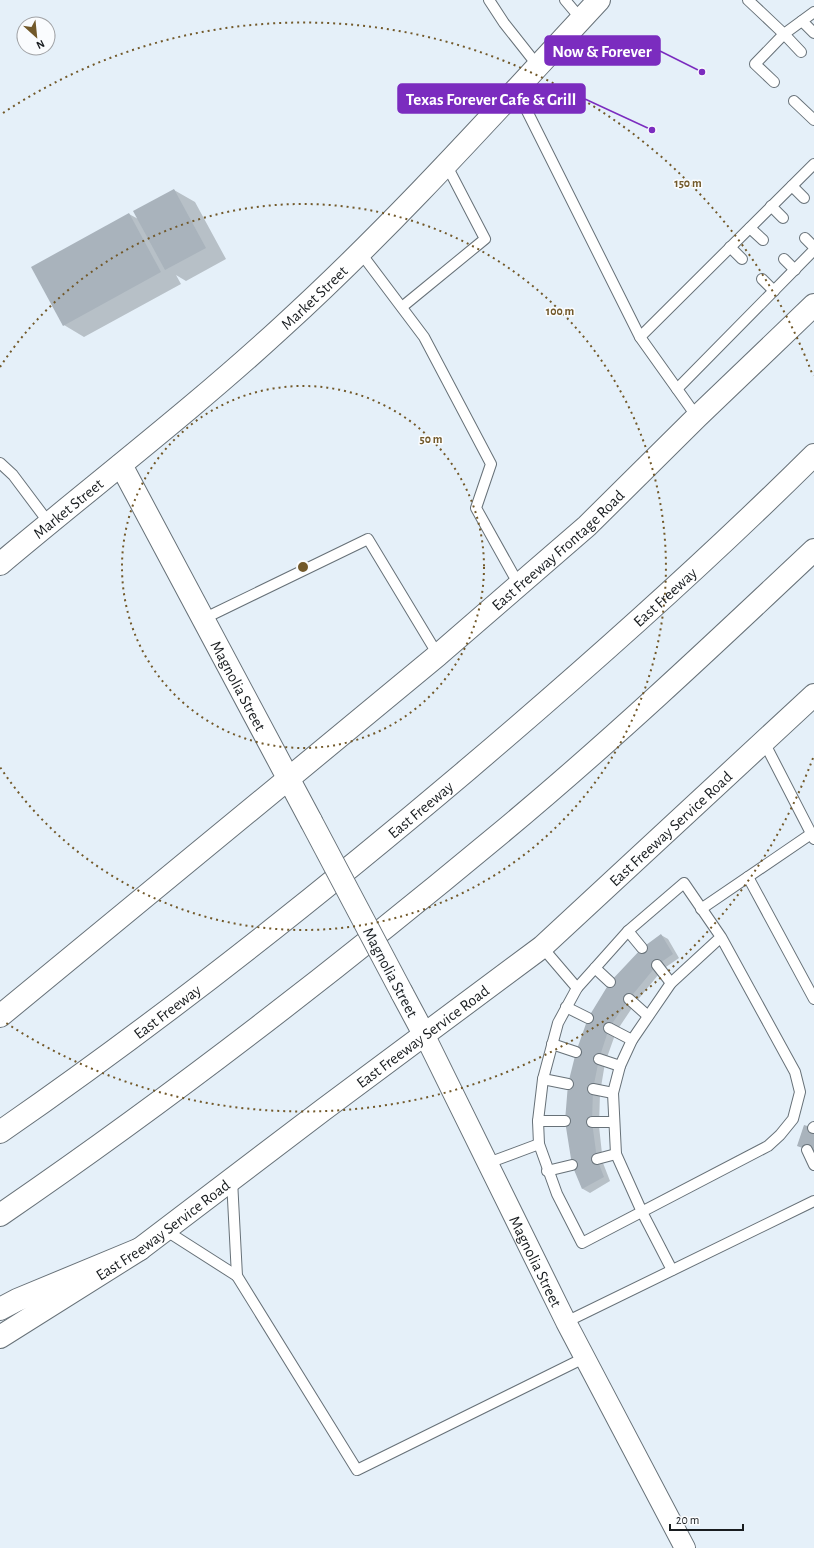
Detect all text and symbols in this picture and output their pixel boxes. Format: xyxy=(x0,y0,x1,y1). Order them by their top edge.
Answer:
north arrow xyxy=(16,16,56,56)
callout: Now & Forever xyxy=(545,36,660,65)
text: N xyxy=(34,38,46,51)
text: Now & Forever xyxy=(552,43,652,60)
callout: Texas Forever Cafe & Grill xyxy=(398,84,585,113)
text: Texas Forever Cafe & Grill xyxy=(406,91,576,108)
text: 150 m xyxy=(674,177,702,189)
street label: Market Street xyxy=(278,263,351,333)
text: 100 m xyxy=(546,305,574,317)
text: 50 m xyxy=(420,433,443,445)
street label: Market Street xyxy=(31,476,106,542)
street label: East Freeway Frontage Road xyxy=(489,487,628,614)
centre of rings xyxy=(296,560,310,574)
street label: East Freeway xyxy=(631,565,701,630)
street label: Magnolia Street xyxy=(207,638,268,734)
street label: East Freeway Service Road xyxy=(607,768,735,889)
street label: East Freeway xyxy=(385,778,457,842)
street label: Magnolia Street xyxy=(360,925,420,1020)
street label: East Freeway xyxy=(131,982,205,1042)
street label: East Freeway Service Road xyxy=(354,982,492,1091)
street label: East Freeway Service Road xyxy=(93,1177,233,1284)
street label: Magnolia Street xyxy=(506,1213,564,1310)
scale bar xyxy=(670,1506,743,1532)
text: 20 m xyxy=(676,1514,699,1526)

